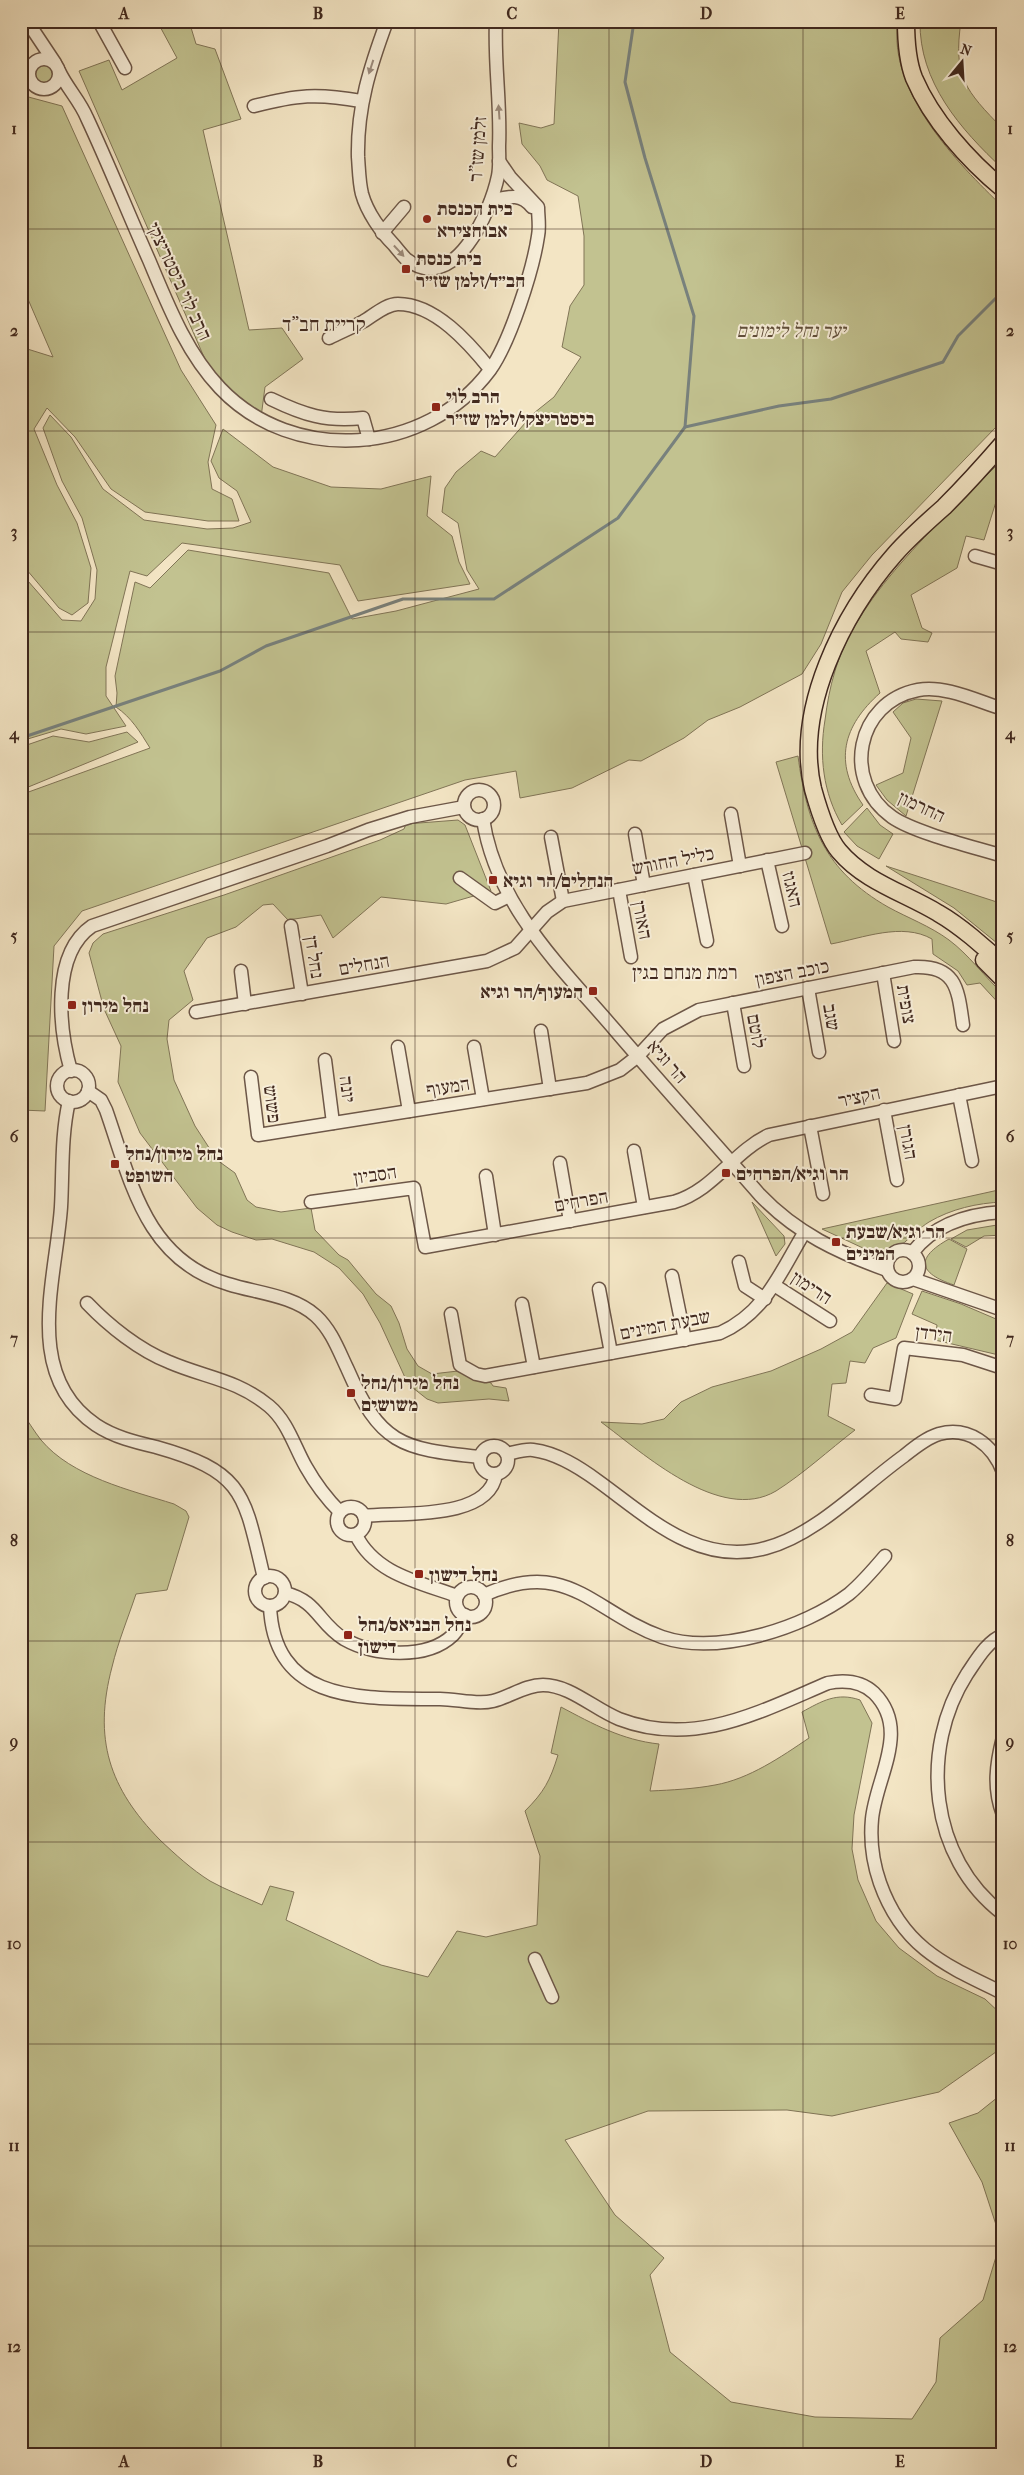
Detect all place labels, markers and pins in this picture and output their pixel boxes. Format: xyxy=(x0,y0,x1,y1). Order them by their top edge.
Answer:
place label: בית הכנסת אבוחצירא xyxy=(437,198,513,242)
marker: בית הכנסת אבוחצירא xyxy=(421,213,433,225)
place label: בית כנסת חב״ד/זלמן שז״ר xyxy=(416,248,525,292)
marker: בית כנסת חב״ד/זלמן שז״ר xyxy=(400,263,412,275)
place label: הרב לוי ביסטריצקי/זלמן שז״ר xyxy=(446,386,594,430)
marker: הרב לוי ביסטריצקי/זלמן שז״ר xyxy=(430,401,442,413)
place label: הנחלים/הר וגיא xyxy=(503,870,613,892)
marker: הנחלים/הר וגיא xyxy=(487,874,499,886)
place label: המעוף/הר וגיא xyxy=(480,981,583,1003)
marker: המעוף/הר וגיא xyxy=(587,985,599,997)
place label: נחל מירון xyxy=(82,995,149,1017)
marker: נחל מירון xyxy=(66,999,78,1011)
place label: נחל מירון/נחל השופט xyxy=(125,1143,223,1187)
marker: נחל מירון/נחל השופט xyxy=(109,1158,121,1170)
place label: הר וגיא/הפרחים xyxy=(736,1163,849,1185)
marker: הר וגיא/הפרחים xyxy=(720,1167,732,1179)
place label: הר וגיא/שבעת המינים xyxy=(846,1221,945,1265)
marker: הר וגיא/שבעת המינים xyxy=(830,1236,842,1248)
place label: נחל מירון/נחל משושים xyxy=(361,1372,459,1416)
marker: נחל מירון/נחל משושים xyxy=(345,1387,357,1399)
place label: נחל דישון xyxy=(429,1564,498,1586)
marker: נחל דישון xyxy=(413,1568,425,1580)
place label: נחל הבניאס/נחל דישון xyxy=(358,1614,471,1658)
marker: נחל הבניאס/נחל דישון xyxy=(342,1629,354,1641)

